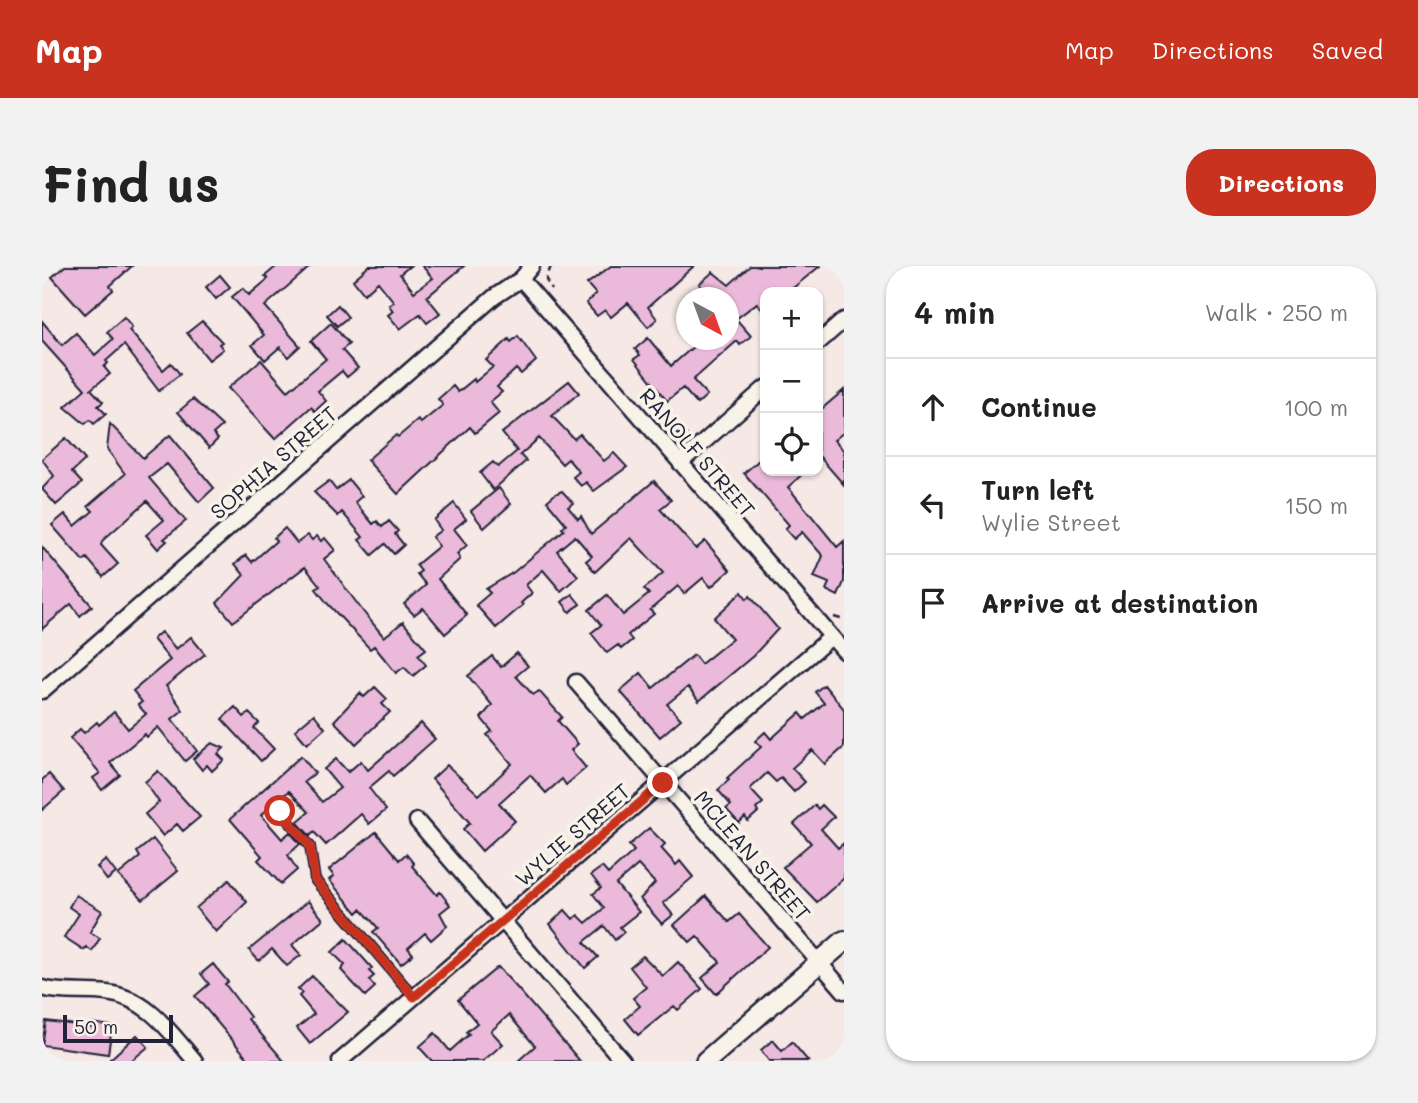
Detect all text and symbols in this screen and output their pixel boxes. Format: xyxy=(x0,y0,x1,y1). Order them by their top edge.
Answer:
text: Map xyxy=(35,28,103,71)
text: Map xyxy=(1065,34,1114,65)
text: Directions xyxy=(1152,34,1274,65)
text: Saved xyxy=(1312,34,1383,65)
button: Directions xyxy=(1186,149,1376,216)
text: Find us xyxy=(42,151,220,214)
north arrow xyxy=(676,287,739,350)
map controls xyxy=(760,287,823,476)
button: + xyxy=(760,287,823,350)
text: 4 min xyxy=(914,292,995,332)
text: Walk · 250 m xyxy=(1205,297,1348,327)
button: − xyxy=(760,350,823,413)
street label: RANOLF STREET xyxy=(635,382,761,522)
icon: ahead xyxy=(914,388,952,426)
text: Continue xyxy=(981,390,1097,424)
text: 100 m xyxy=(1284,392,1348,422)
street label: SOPHIA STREET xyxy=(204,400,342,524)
button: locate xyxy=(760,413,823,476)
text: Turn left xyxy=(981,473,1094,507)
icon: left xyxy=(914,486,952,524)
text: 150 m xyxy=(1284,490,1348,520)
text: Wylie Street xyxy=(981,507,1121,537)
icon: arrive xyxy=(914,584,952,622)
text: Arrive at destination xyxy=(981,586,1258,620)
route end xyxy=(647,767,678,798)
street label: WYLIE STREET xyxy=(509,777,635,891)
street label: MCLEAN STREET xyxy=(689,784,817,926)
route start xyxy=(264,795,295,826)
scale bar xyxy=(63,1012,173,1044)
text: 50 m xyxy=(74,1014,118,1039)

